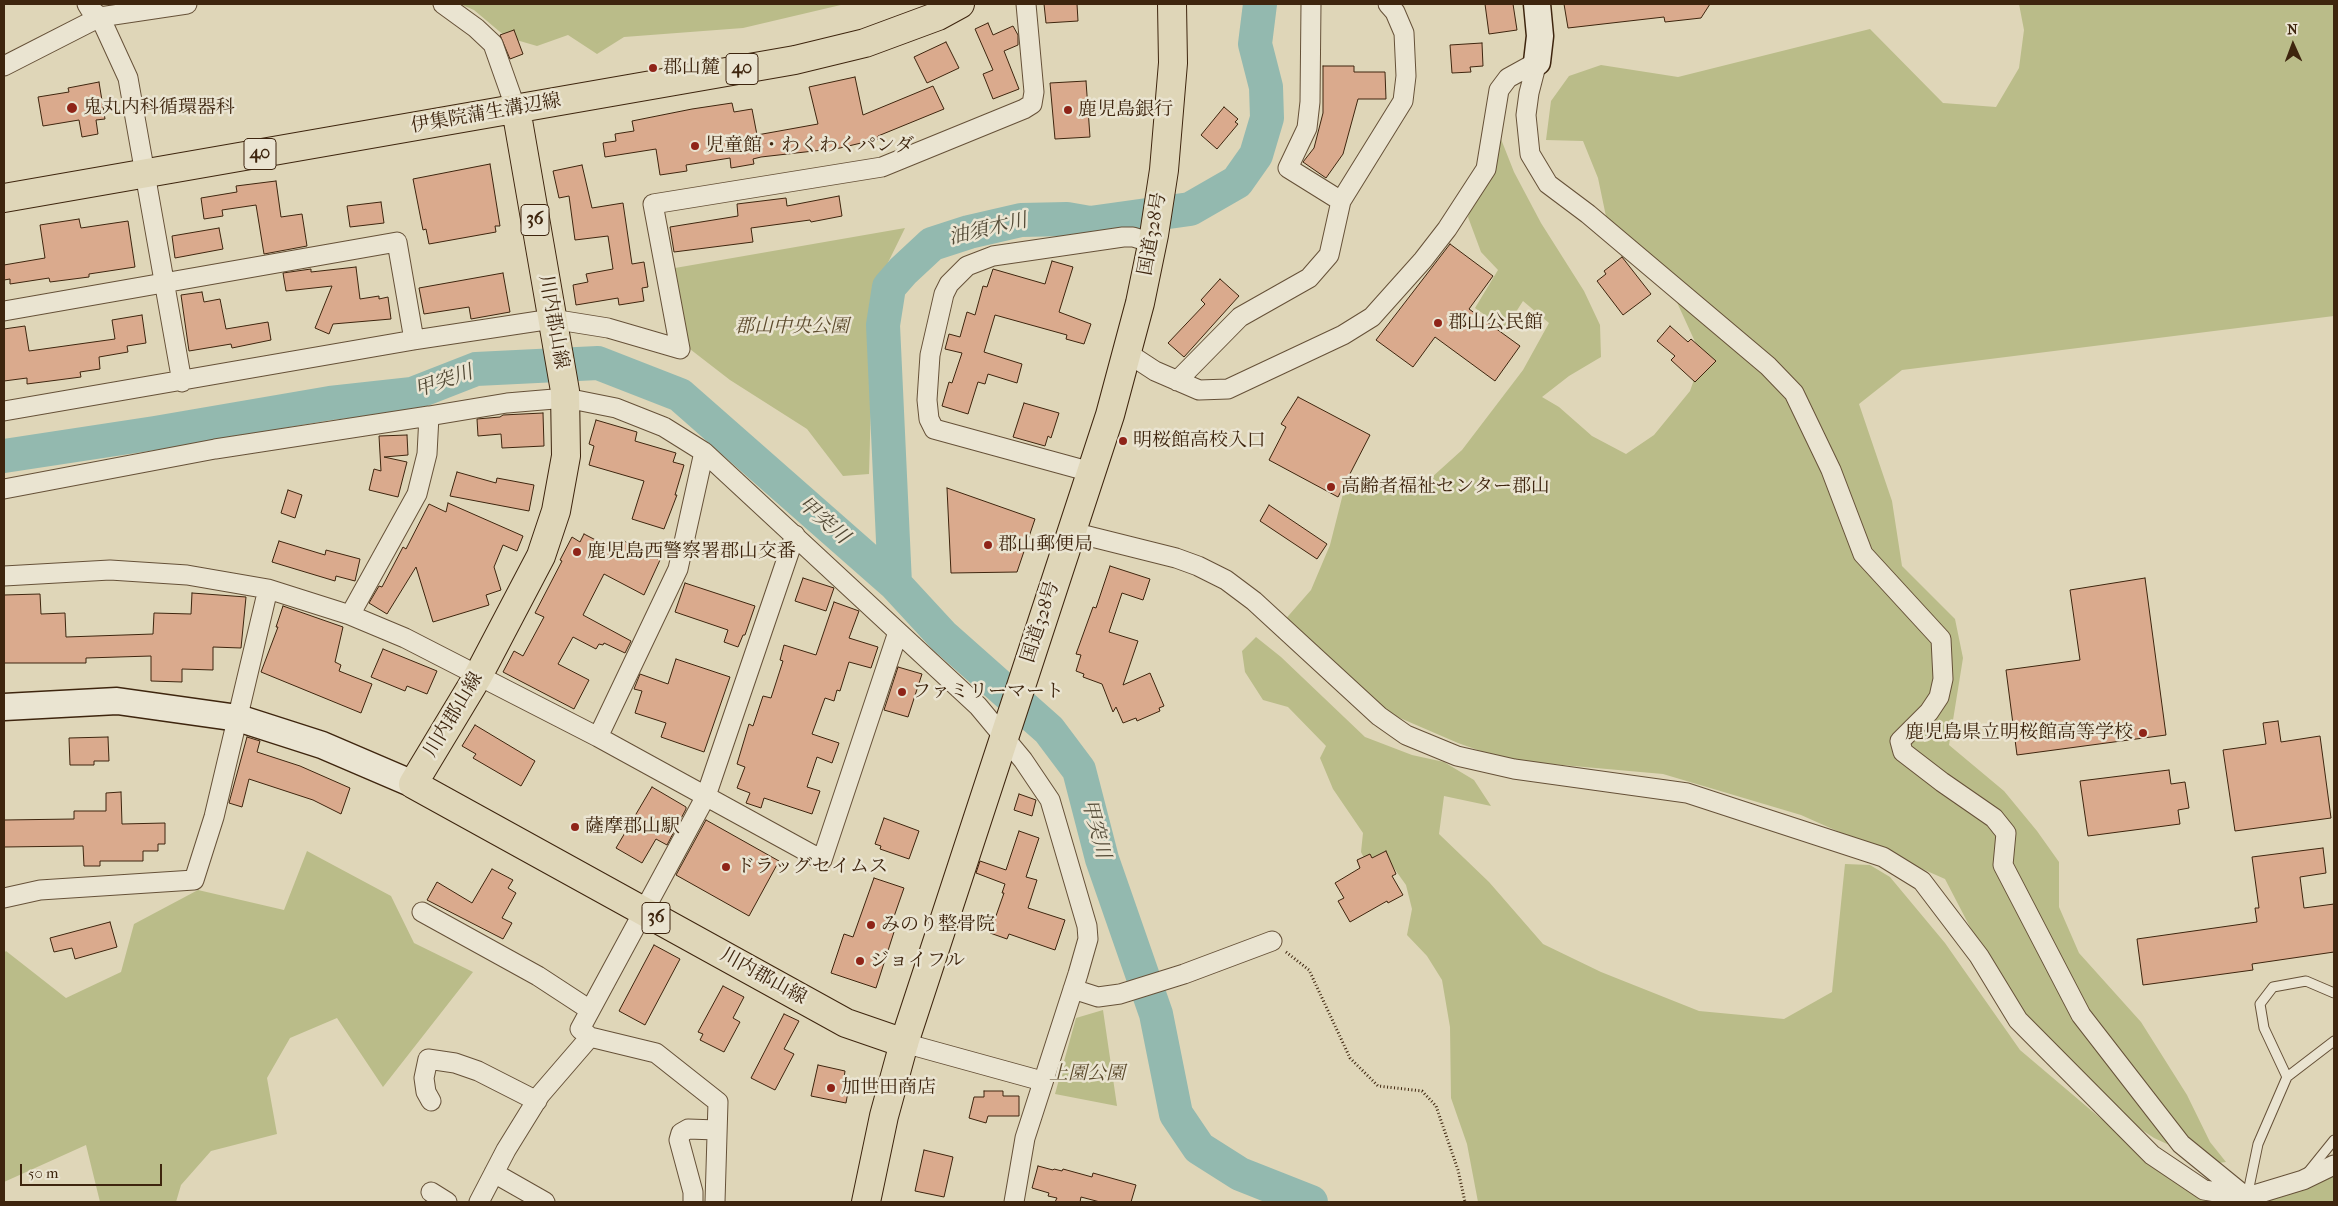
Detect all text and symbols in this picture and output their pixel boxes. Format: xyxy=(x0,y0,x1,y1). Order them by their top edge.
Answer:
north arrow xyxy=(2268,20,2318,70)
text: N xyxy=(2287,21,2298,38)
road number: 40 xyxy=(726,54,758,85)
place label: 郡山麓 xyxy=(663,57,720,79)
marker: 郡山麓 xyxy=(647,62,659,74)
street label: 伊集院蒲生溝辺線 xyxy=(409,90,563,138)
place label: 鬼丸内科循環器科 xyxy=(83,97,235,119)
place label: 鹿児島銀行 xyxy=(1078,99,1173,121)
marker: 鬼丸内科循環器科 xyxy=(65,101,79,115)
marker: 鹿児島銀行 xyxy=(1062,104,1074,116)
place label: 児童館・わくわくパンダ xyxy=(705,135,914,157)
road number: 40 xyxy=(244,138,276,170)
marker: 児童館・わくわくパンダ xyxy=(689,140,701,152)
street label: 国道328号 xyxy=(1134,191,1172,277)
road number: 36 xyxy=(521,204,549,236)
water label: 油須木川 xyxy=(946,209,1030,251)
street label: 川内郡山線 xyxy=(534,273,572,371)
place label: 郡山公民館 xyxy=(1448,312,1543,334)
park label: 郡山中央公園 xyxy=(735,316,849,338)
marker: 郡山公民館 xyxy=(1432,317,1444,329)
water label: 甲突川 xyxy=(412,361,476,403)
place label: 明桜館高校入口 xyxy=(1133,430,1266,452)
marker: 明桜館高校入口 xyxy=(1117,435,1129,447)
place label: 高齢者福祉センター郡山 xyxy=(1341,476,1550,498)
marker: 高齢者福祉センター郡山 xyxy=(1325,481,1337,493)
water label: 甲突川 xyxy=(792,492,854,550)
place label: 郡山郵便局 xyxy=(998,534,1093,556)
marker: 郡山郵便局 xyxy=(982,539,994,551)
place label: 鹿児島西警察署郡山交番 xyxy=(587,541,796,563)
marker: 鹿児島西警察署郡山交番 xyxy=(571,546,583,558)
street label: 国道328号 xyxy=(1017,578,1065,666)
street label: 川内郡山線 xyxy=(420,668,488,762)
place label: ファミリーマート xyxy=(912,681,1064,703)
marker: ファミリーマート xyxy=(896,686,908,698)
place label: 鹿児島県立明桜館高等学校 xyxy=(1905,722,2133,744)
marker: 鹿児島県立明桜館高等学校 xyxy=(2137,727,2149,739)
water label: 甲突川 xyxy=(1076,797,1114,861)
place label: 薩摩郡山駅 xyxy=(585,816,680,838)
marker: 薩摩郡山駅 xyxy=(569,821,581,833)
place label: ドラッグセイムス xyxy=(736,856,888,878)
marker: ドラッグセイムス xyxy=(720,861,732,873)
road number: 36 xyxy=(642,902,670,934)
place label: みのり整骨院 xyxy=(881,914,995,936)
marker: みのり整骨院 xyxy=(865,919,877,931)
street label: 川内郡山線 xyxy=(716,944,810,1010)
place label: ジョイフル xyxy=(870,950,965,972)
marker: ジョイフル xyxy=(854,955,866,967)
park label: 上園公園 xyxy=(1049,1063,1125,1085)
place label: 加世田商店 xyxy=(841,1077,936,1099)
marker: 加世田商店 xyxy=(825,1082,837,1094)
scale bar xyxy=(22,1154,165,1186)
text: 50 m xyxy=(28,1164,58,1182)

